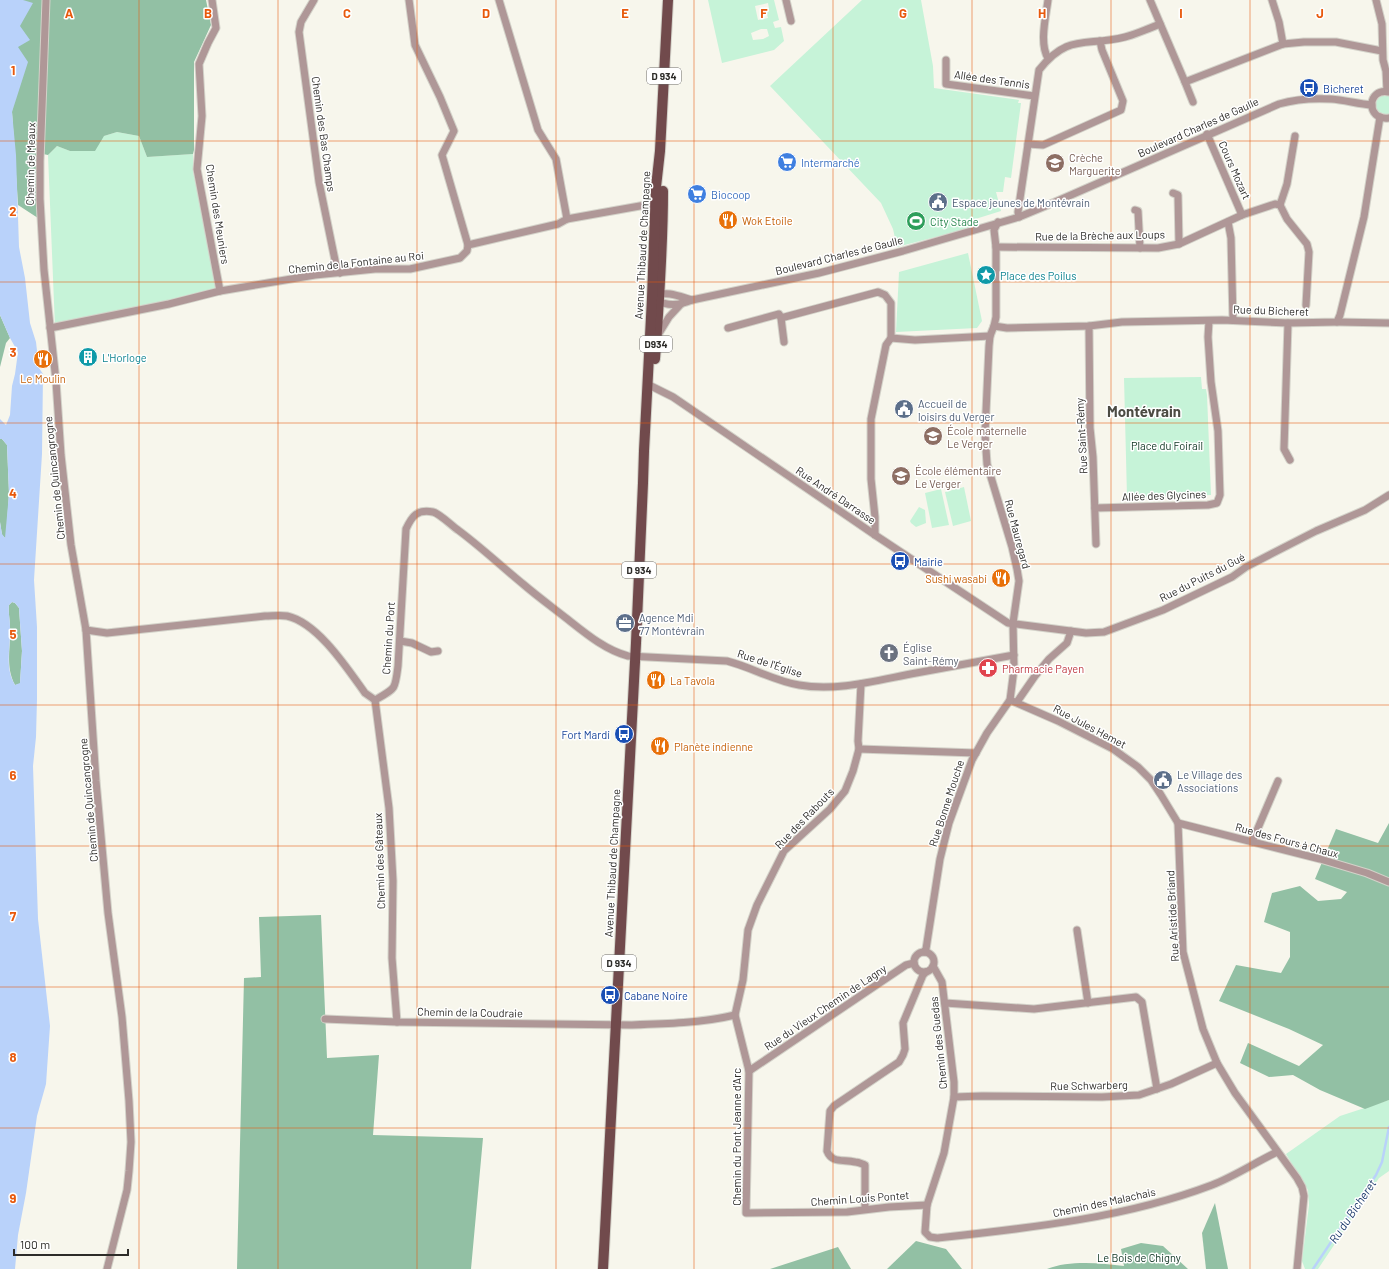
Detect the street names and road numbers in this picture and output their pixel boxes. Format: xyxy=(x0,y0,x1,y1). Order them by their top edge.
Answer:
street label: Allée des Tennis xyxy=(953,67,1031,91)
road number: D 934 xyxy=(647,68,681,84)
street label: Chemin des Bas Champs xyxy=(309,75,339,193)
street label: Boulevard Charles de Gaulle xyxy=(1135,94,1261,160)
street label: Chemin de Meaux xyxy=(23,122,37,206)
street label: Cours Mozart xyxy=(1216,139,1254,201)
street label: Chemin des Meuniers xyxy=(204,163,232,265)
street label: Avenue Thibaud de Champagne xyxy=(632,170,652,320)
street label: Rue de la Brèche aux Loups xyxy=(1035,227,1165,243)
street label: Boulevard Charles de Gaulle xyxy=(774,233,904,277)
street label: Chemin de la Fontaine au Roi xyxy=(288,248,425,276)
street label: Rue du Bicheret xyxy=(1233,302,1309,318)
road number: D934 xyxy=(640,336,672,352)
street label: Rue Saint-Rémy xyxy=(1073,398,1089,474)
street label: Chemin de Quincangrogne xyxy=(41,415,67,540)
street label: Rue André Darrasse xyxy=(794,463,878,527)
street label: Allée des Glycines xyxy=(1122,487,1206,503)
street label: Rue Mauregard xyxy=(1002,498,1034,570)
street label: Rue du Puits du Gué xyxy=(1157,550,1247,604)
road number: D 934 xyxy=(622,562,656,578)
street label: Chemin du Port xyxy=(379,601,397,675)
street label: Rue de l'Église xyxy=(736,646,804,680)
street label: Rue Jules Hemet xyxy=(1051,701,1129,751)
street label: Chemin de Quincangrogne xyxy=(76,738,100,862)
street label: Rue Bonne Mouche xyxy=(926,758,966,848)
street label: Rue des Rabouts xyxy=(772,785,836,851)
street label: Avenue Thibaud de Champagne xyxy=(602,788,622,938)
street label: Chemin des Gâteaux xyxy=(371,813,387,909)
street label: Rue des Fours à Chaux xyxy=(1234,820,1340,860)
street label: Rue Aristide Briand xyxy=(1163,870,1181,962)
road number: D 934 xyxy=(602,955,636,971)
street label: Rue du Vieux Chemin de Lagny xyxy=(761,961,889,1053)
street label: Chemin des Guedas xyxy=(927,996,949,1090)
street label: Chemin de la Coudraie xyxy=(417,1005,523,1019)
street label: Chemin du Pont Jeanne d'Arc xyxy=(730,1068,743,1206)
street label: Rue Schwarberg xyxy=(1050,1078,1128,1092)
street label: Chemin des Malachais xyxy=(1051,1185,1157,1219)
street label: Chemin Louis Pontet xyxy=(810,1188,910,1208)

